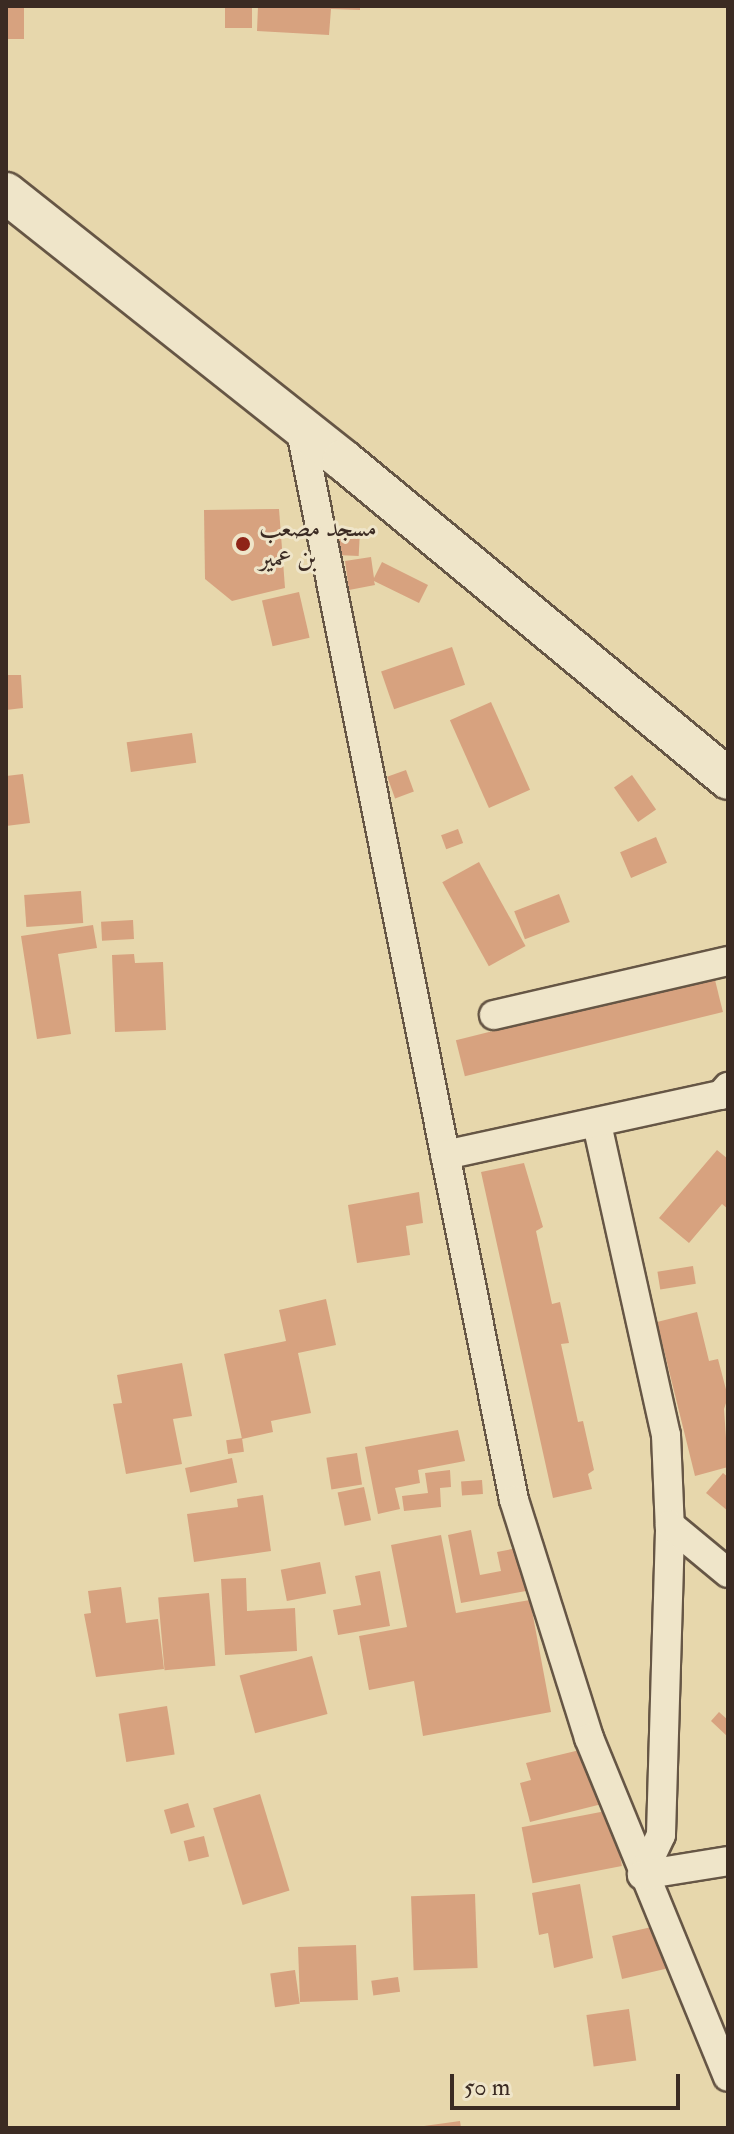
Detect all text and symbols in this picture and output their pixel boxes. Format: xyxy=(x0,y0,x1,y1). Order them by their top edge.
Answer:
place label: مسجد مصعب بن عمير xyxy=(259,513,377,574)
marker: مسجد مصعب بن عمير xyxy=(234,535,252,553)
scale bar xyxy=(454,2058,684,2108)
text: 50 m xyxy=(464,2072,510,2103)

